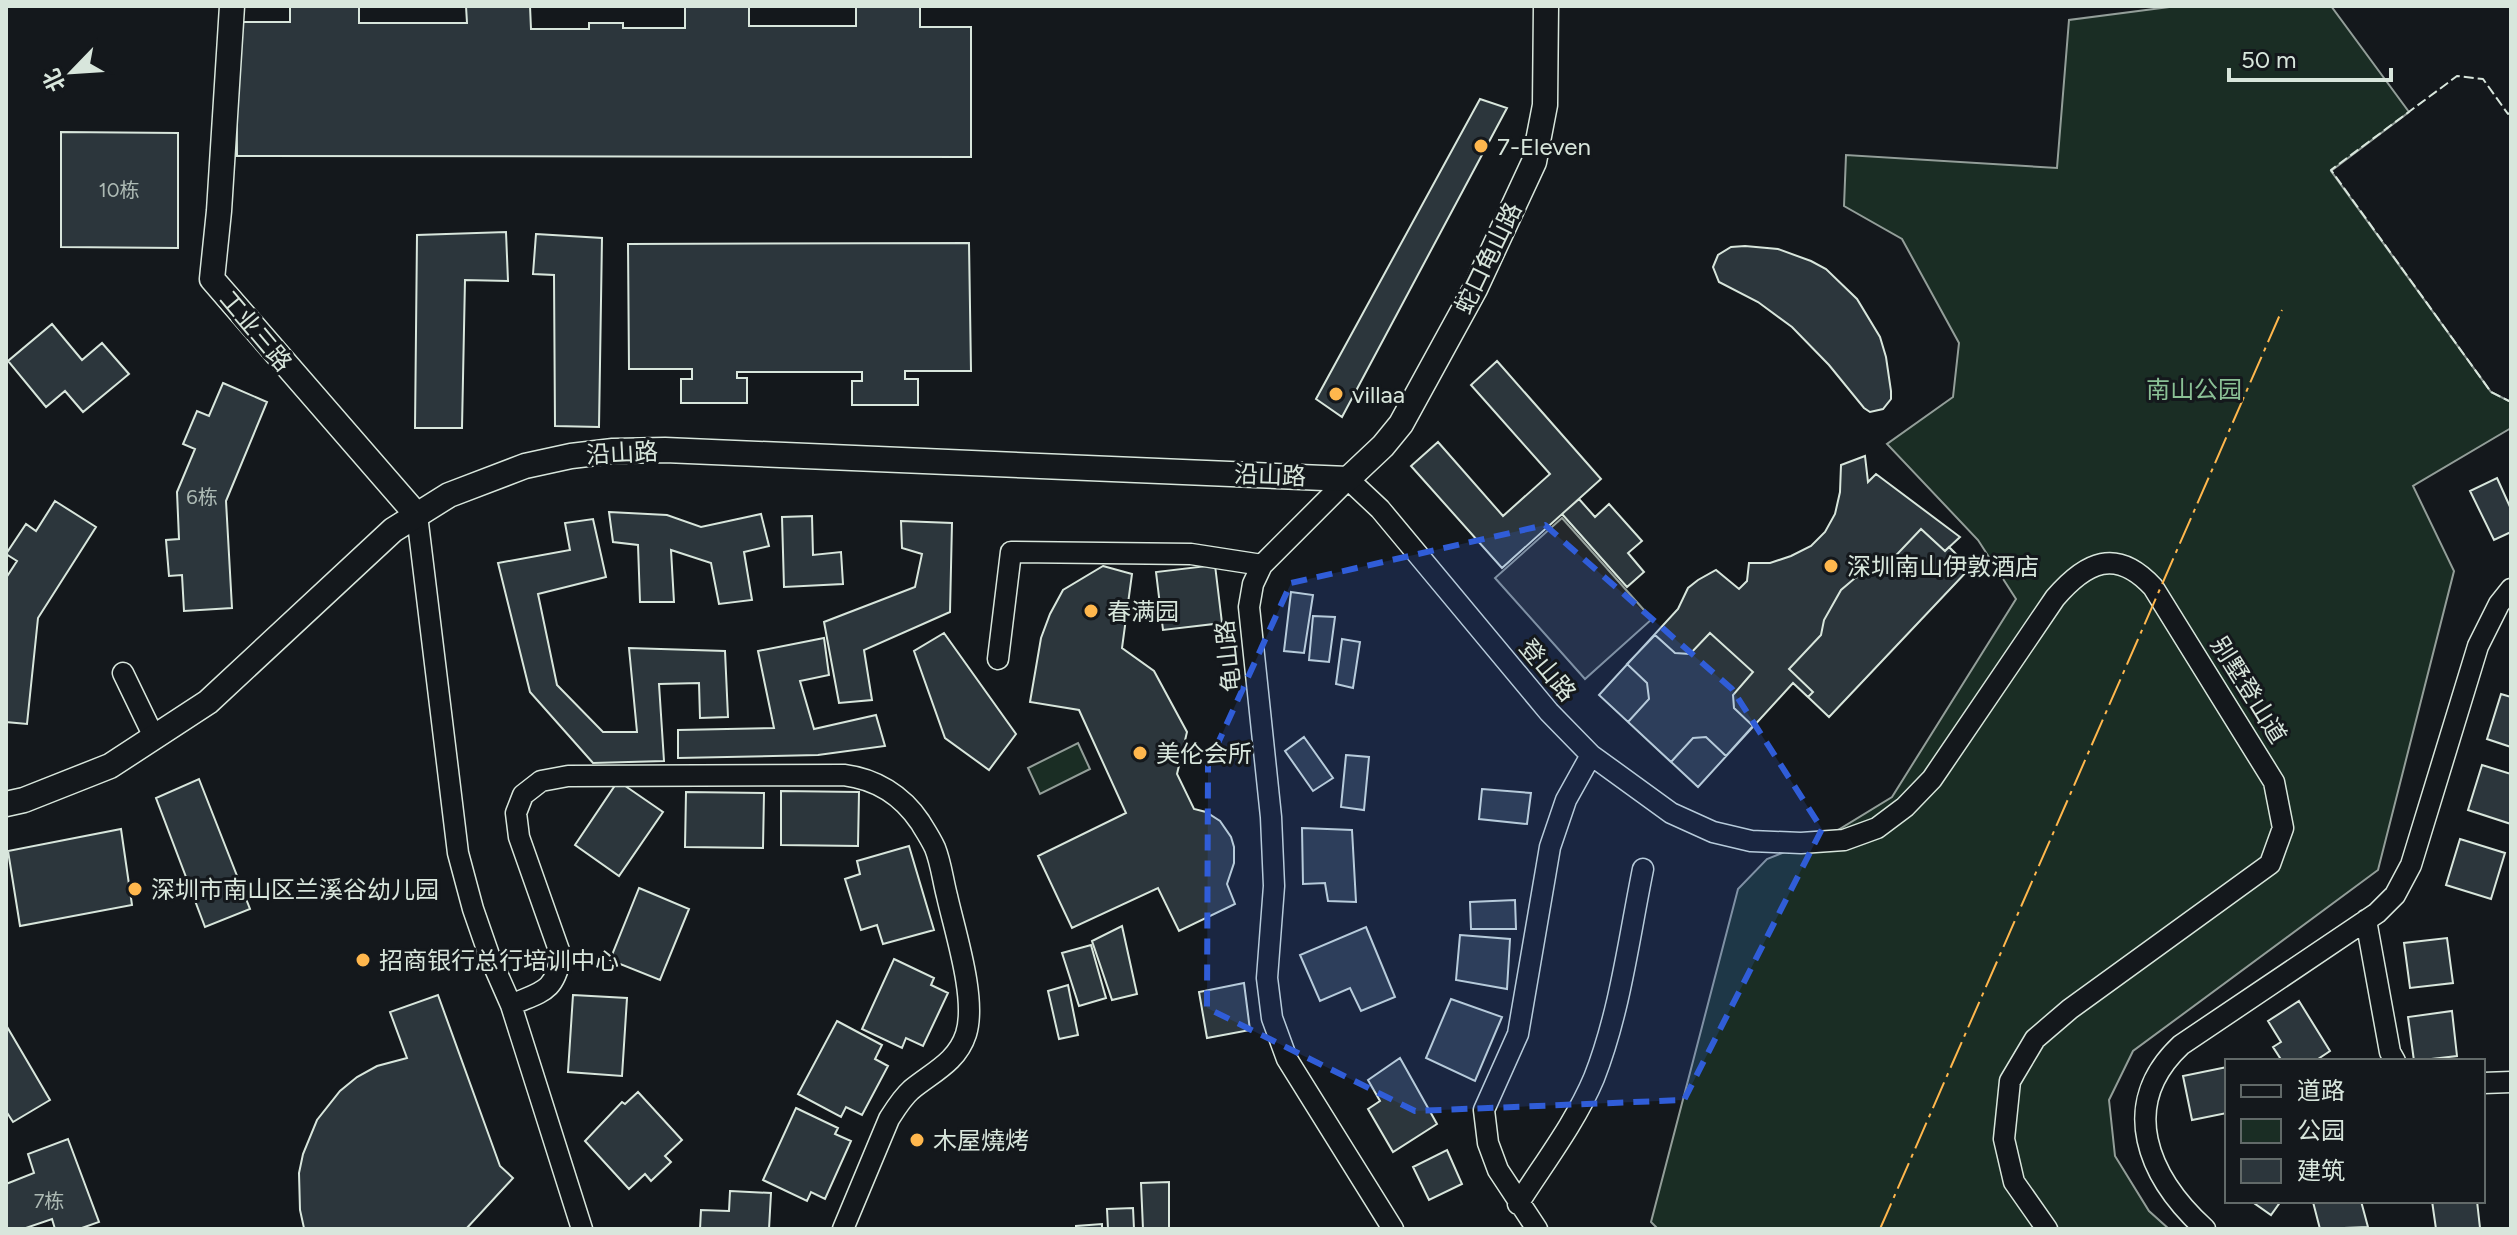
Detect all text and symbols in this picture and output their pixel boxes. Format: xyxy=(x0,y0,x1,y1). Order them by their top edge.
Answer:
north arrow xyxy=(32,32,112,112)
scale bar xyxy=(2229,32,2391,82)
text: 50 m xyxy=(2241,45,2297,74)
text: 北 xyxy=(37,65,71,96)
place label: 7-Eleven xyxy=(1497,132,1591,161)
marker: 7-Eleven xyxy=(1472,137,1490,155)
house number: 10栋 xyxy=(98,178,140,202)
street label: 蛇口龟山路 xyxy=(1449,198,1527,318)
street label: 工业三路 xyxy=(214,285,298,377)
park label: 南山公园 xyxy=(2146,375,2242,404)
place label: villaa xyxy=(1352,380,1405,409)
marker: villaa xyxy=(1327,385,1345,403)
street label: 沿山路 xyxy=(585,437,659,469)
street label: 沿山路 xyxy=(1234,459,1306,491)
house number: 6栋 xyxy=(186,485,218,509)
place label: 深圳南山伊敦酒店 xyxy=(1847,552,2039,581)
marker: 深圳南山伊敦酒店 xyxy=(1822,557,1840,575)
place label: 春满园 xyxy=(1107,597,1179,626)
marker: 春满园 xyxy=(1082,602,1100,620)
street label: 龟山路 xyxy=(1210,619,1246,693)
street label: 别墅登山道 xyxy=(2205,631,2293,749)
street label: 登山路 xyxy=(1514,633,1582,707)
place label: 美伦会所 xyxy=(1156,739,1252,768)
marker: 美伦会所 xyxy=(1131,744,1149,762)
place label: 深圳市南山区兰溪谷幼儿园 xyxy=(151,875,439,904)
marker: 深圳市南山区兰溪谷幼儿园 xyxy=(126,880,144,898)
place label: 招商银行总行培训中心 xyxy=(379,946,619,975)
marker: 招商银行总行培训中心 xyxy=(354,951,372,969)
legend xyxy=(2225,1059,2485,1203)
text: 道路 xyxy=(2297,1076,2345,1105)
text: 公园 xyxy=(2297,1116,2345,1145)
place label: 木屋燒烤 xyxy=(933,1126,1029,1155)
marker: 木屋燒烤 xyxy=(908,1131,926,1149)
text: 建筑 xyxy=(2297,1156,2345,1185)
house number: 7栋 xyxy=(34,1189,64,1213)

